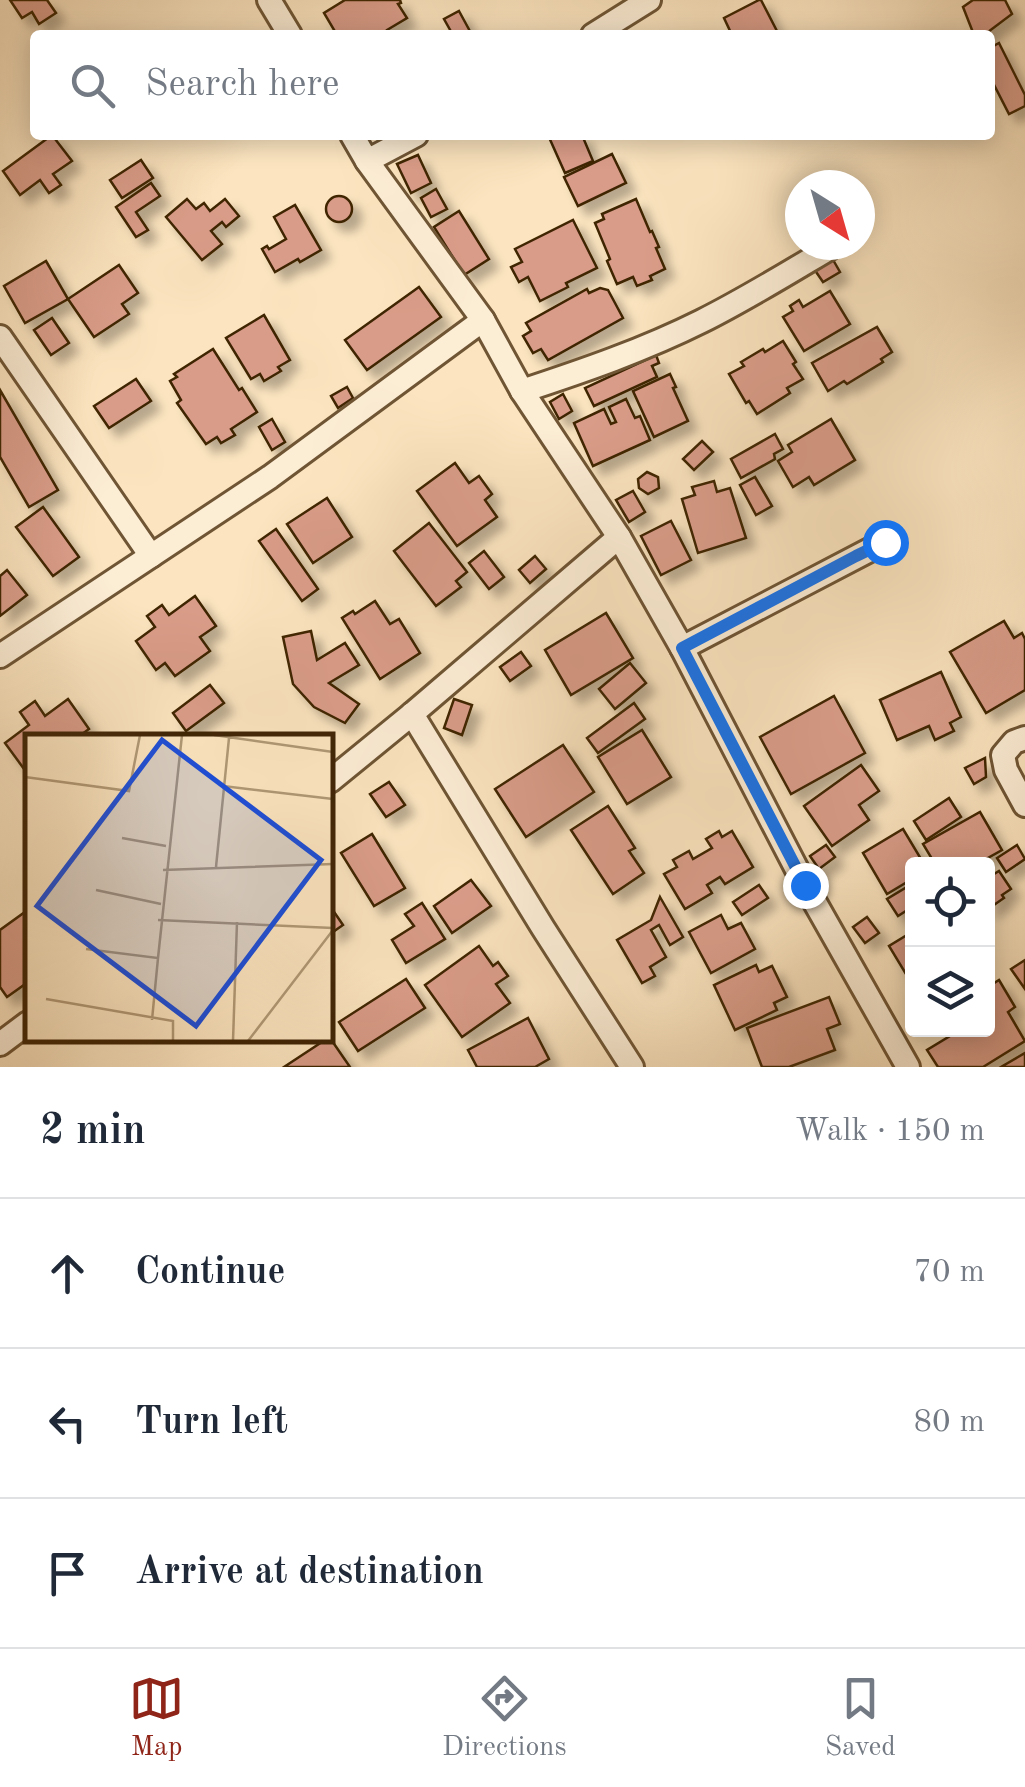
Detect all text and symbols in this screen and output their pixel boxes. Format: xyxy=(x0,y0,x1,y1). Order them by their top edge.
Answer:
search box xyxy=(30,30,995,140)
icon: search xyxy=(65,58,120,113)
text: Search here xyxy=(145,66,340,104)
north arrow xyxy=(785,170,875,260)
route start xyxy=(863,520,909,566)
inset map xyxy=(25,734,332,1042)
map controls xyxy=(905,857,995,1037)
button: locate xyxy=(905,857,995,947)
route end xyxy=(783,863,829,909)
button: layers xyxy=(905,947,995,1037)
text: 2 min xyxy=(40,1111,146,1153)
text: Walk · 150 m xyxy=(795,1116,985,1148)
icon: ahead xyxy=(40,1246,95,1301)
text: Continue xyxy=(135,1254,285,1292)
text: 70 m xyxy=(914,1257,985,1289)
icon: left xyxy=(40,1396,95,1451)
text: Turn left xyxy=(135,1404,288,1442)
text: 80 m xyxy=(914,1407,985,1439)
icon: arrive xyxy=(40,1546,95,1601)
text: Arrive at destination xyxy=(135,1554,484,1592)
tab: Map xyxy=(129,1671,184,1766)
tab: Directions xyxy=(442,1671,567,1766)
tab: Saved xyxy=(825,1671,896,1766)

